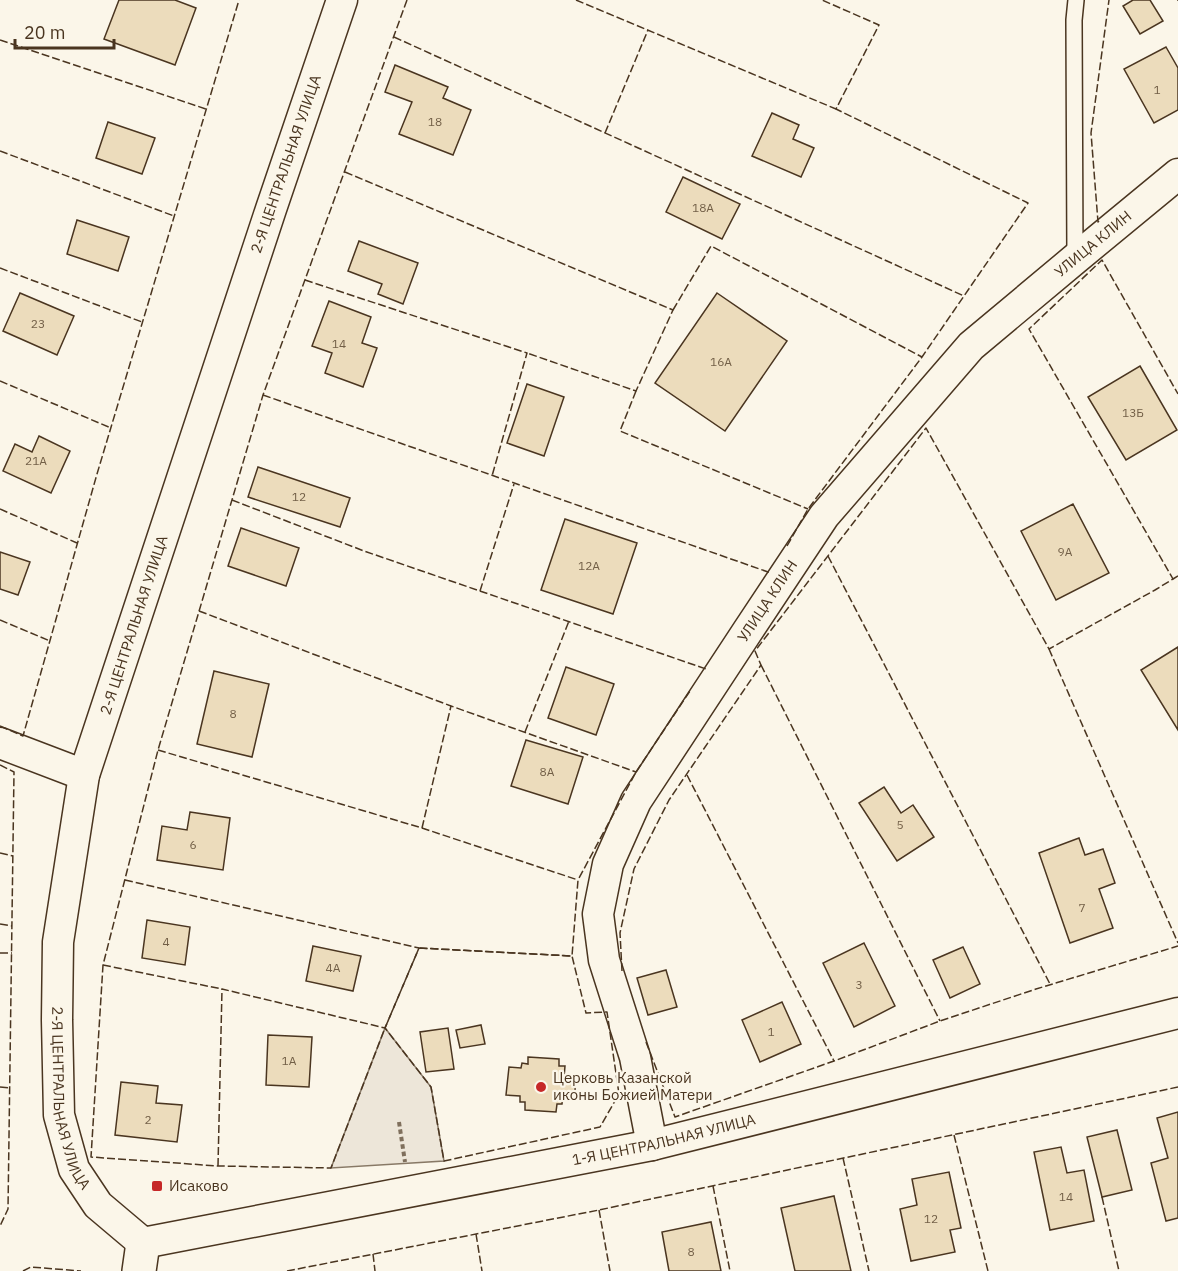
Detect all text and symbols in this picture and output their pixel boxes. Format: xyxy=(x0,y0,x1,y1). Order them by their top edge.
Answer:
scale bar xyxy=(15,12,114,50)
text: 20 m xyxy=(24,21,66,44)
street label: 2-Я ЦЕНТРАЛЬНАЯ УЛИЦА xyxy=(246,72,325,256)
house number: 1 xyxy=(1153,82,1161,97)
house number: 18 xyxy=(428,114,442,129)
house number: 18А xyxy=(692,200,714,215)
street label: УЛИЦА КЛИН xyxy=(1050,206,1135,281)
house number: 23 xyxy=(31,316,45,331)
house number: 14 xyxy=(332,336,346,351)
house number: 16А xyxy=(710,354,732,369)
house number: 13Б xyxy=(1122,405,1144,420)
house number: 21А xyxy=(25,453,47,468)
house number: 12 xyxy=(292,489,306,504)
street label: 2-Я ЦЕНТРАЛЬНАЯ УЛИЦА xyxy=(96,532,172,717)
house number: 9А xyxy=(1058,544,1073,559)
street label: УЛИЦА КЛИН xyxy=(733,556,801,646)
house number: 12А xyxy=(578,558,600,573)
house number: 8 xyxy=(229,706,237,721)
house number: 8А xyxy=(540,764,555,779)
house number: 5 xyxy=(896,817,904,832)
house number: 6 xyxy=(189,837,197,852)
house number: 7 xyxy=(1078,900,1086,915)
house number: 4 xyxy=(162,934,170,949)
house number: 4А xyxy=(326,960,341,975)
house number: 3 xyxy=(855,977,863,992)
street label: 2-Я ЦЕНТРАЛЬНАЯ УЛИЦА xyxy=(48,1006,95,1193)
house number: 1 xyxy=(767,1024,775,1039)
house number: 1А xyxy=(282,1053,297,1068)
place label: Церковь Казанской иконы Божией Матери xyxy=(553,1068,713,1104)
marker: Церковь Казанской иконы Божией Матери xyxy=(534,1080,548,1094)
street label: 1-Я ЦЕНТРАЛЬНАЯ УЛИЦА xyxy=(570,1109,758,1169)
house number: 2 xyxy=(144,1112,152,1127)
place label: Исаково xyxy=(169,1176,228,1195)
marker: Исаково xyxy=(150,1179,164,1193)
house number: 14 xyxy=(1059,1189,1073,1204)
house number: 12 xyxy=(924,1211,938,1226)
house number: 8 xyxy=(687,1244,695,1259)

